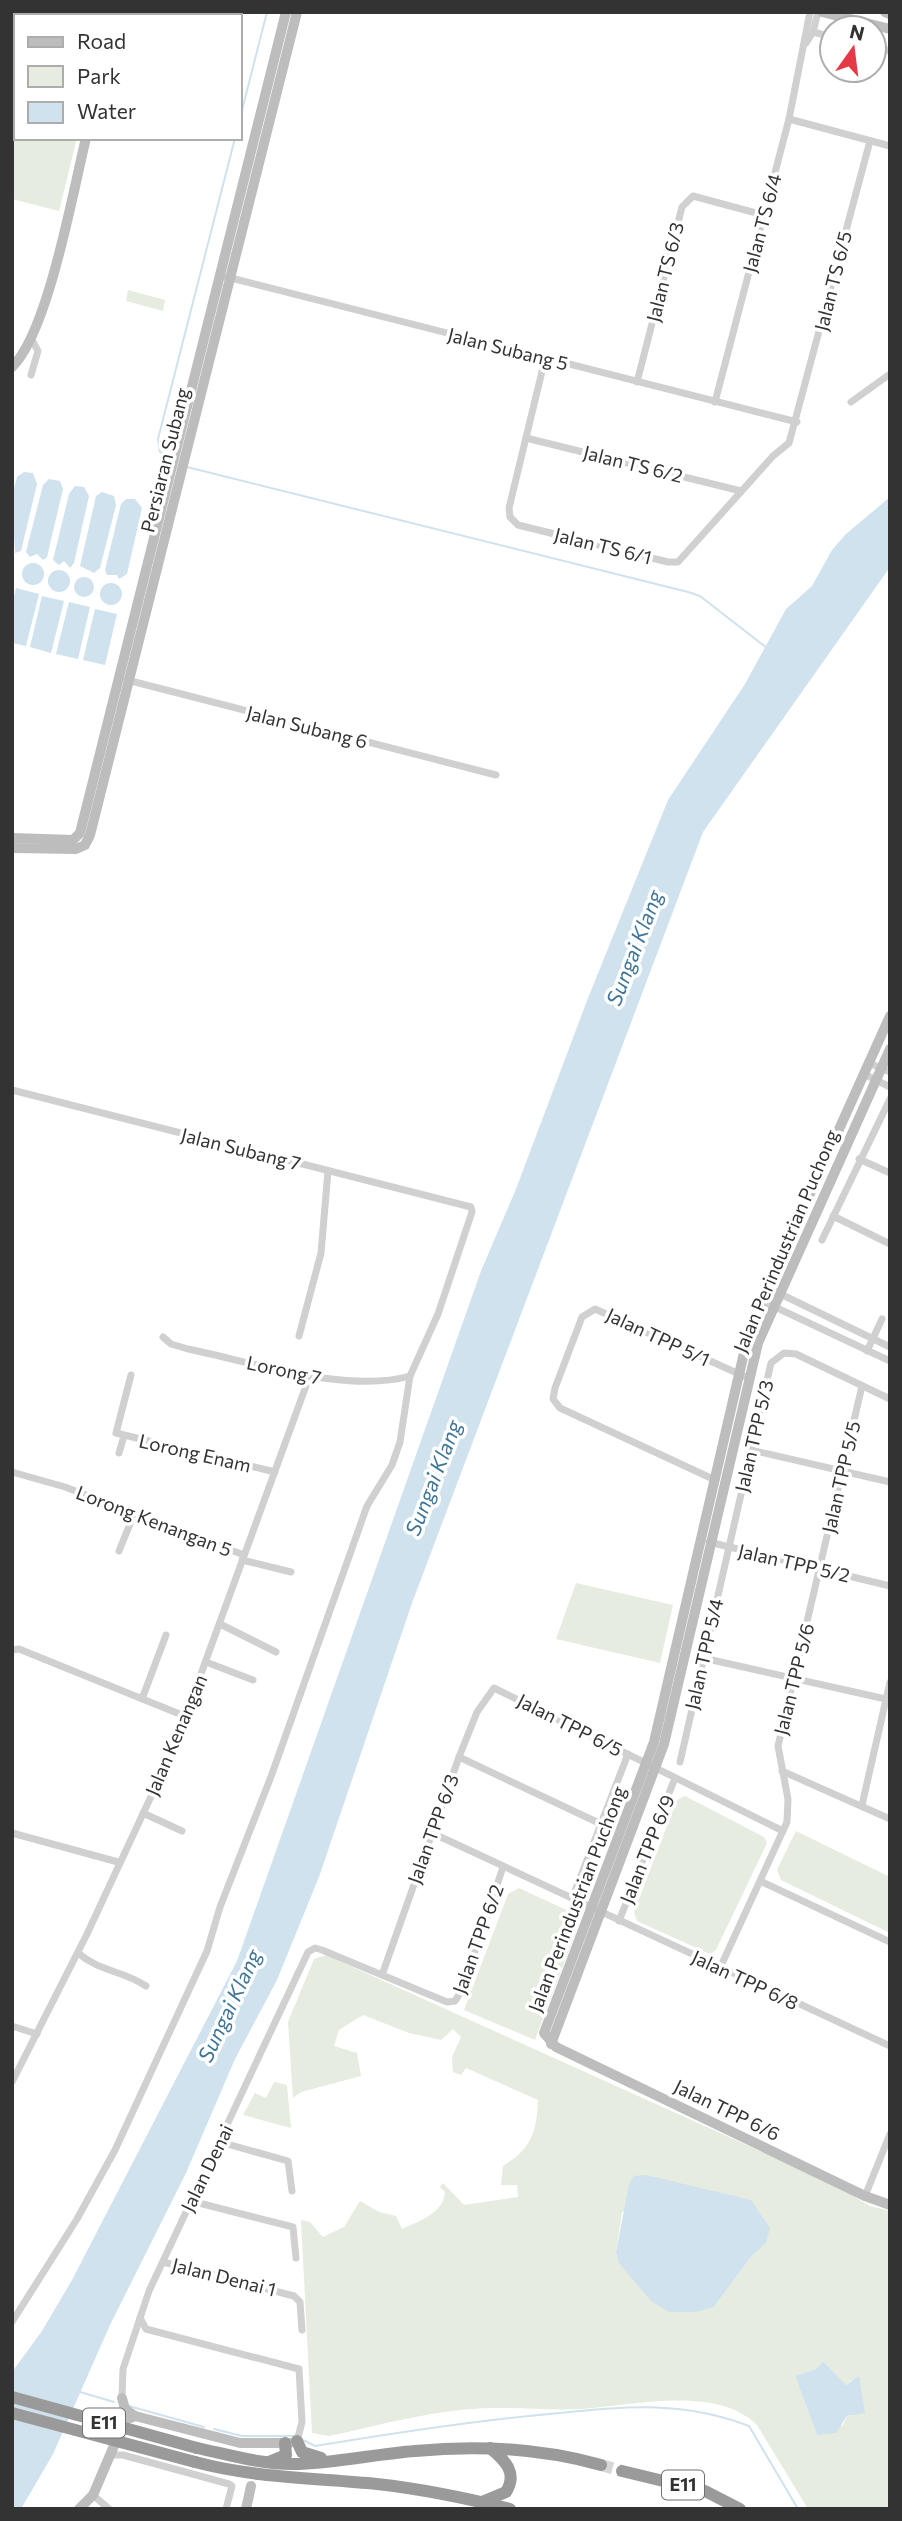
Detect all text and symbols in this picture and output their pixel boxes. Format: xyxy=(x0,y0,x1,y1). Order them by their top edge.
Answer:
legend xyxy=(14,14,242,140)
north arrow xyxy=(818,14,888,84)
text: N xyxy=(848,19,867,45)
text: Road xyxy=(77,28,126,53)
text: Park xyxy=(77,63,121,88)
text: Water xyxy=(77,98,136,123)
street label: Jalan TS 6/4 xyxy=(737,171,786,275)
street label: Jalan TS 6/3 xyxy=(641,220,688,324)
street label: Jalan TS 6/5 xyxy=(809,228,856,333)
street label: Jalan Subang 5 xyxy=(445,322,571,375)
street label: Persiaran Subang xyxy=(135,385,194,535)
street label: Jalan TS 6/2 xyxy=(581,440,685,487)
street label: Jalan TS 6/1 xyxy=(552,522,654,569)
street label: Jalan Subang 6 xyxy=(244,700,370,753)
water label: Sungai Klang xyxy=(600,885,668,1009)
street label: Jalan Subang 7 xyxy=(179,1123,303,1174)
street label: Jalan Perindustrian Puchong xyxy=(728,1126,843,1356)
street label: Jalan TPP 5/1 xyxy=(603,1303,714,1371)
street label: Lorong 7 xyxy=(245,1350,324,1389)
street label: Jalan TPP 5/3 xyxy=(729,1378,778,1494)
water label: Sungai Klang xyxy=(399,1415,467,1539)
street label: Jalan TPP 5/5 xyxy=(816,1419,865,1535)
street label: Lorong Enam xyxy=(137,1428,253,1477)
street label: Lorong Kenangan 5 xyxy=(73,1480,235,1561)
street label: Jalan TPP 5/2 xyxy=(736,1538,852,1587)
street label: Jalan TPP 5/4 xyxy=(680,1596,727,1712)
street label: Jalan TPP 5/6 xyxy=(769,1621,819,1737)
street label: Jalan Kenangan xyxy=(140,1671,211,1799)
street label: Jalan TPP 6/5 xyxy=(514,1688,627,1761)
street label: Jalan TPP 6/3 xyxy=(402,1771,463,1887)
street label: Jalan Perindustrian Puchong xyxy=(523,1783,630,2015)
street label: Jalan TPP 6/9 xyxy=(614,1791,679,1906)
street label: Jalan TPP 6/2 xyxy=(447,1881,508,1997)
water label: Sungai Klang xyxy=(192,1944,266,2066)
street label: Jalan TPP 6/8 xyxy=(688,1945,802,2014)
street label: Jalan TPP 6/6 xyxy=(670,2074,784,2145)
street label: Jalan Denai xyxy=(176,2120,238,2215)
street label: Jalan Denai 1 xyxy=(170,2253,278,2301)
road number: E11 xyxy=(83,2409,125,2438)
road number: E11 xyxy=(662,2470,704,2500)

